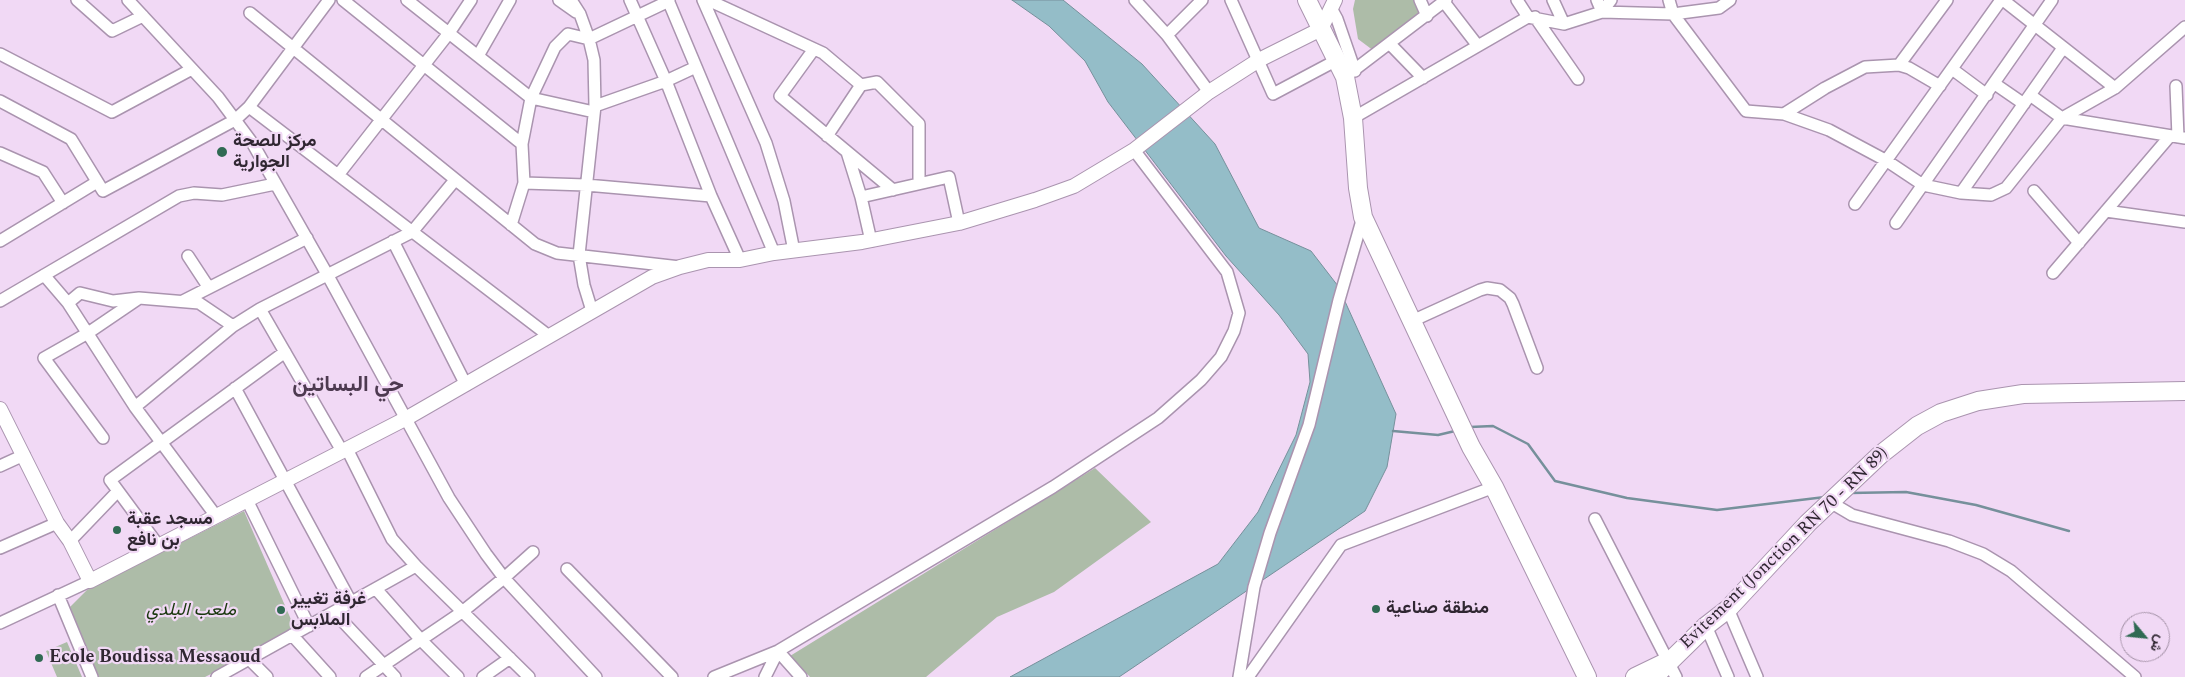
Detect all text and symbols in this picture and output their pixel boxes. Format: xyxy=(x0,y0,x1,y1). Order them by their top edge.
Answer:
place label: مركز للصحة الجوارية xyxy=(233,131,317,173)
marker: مركز للصحة الجوارية xyxy=(215,145,229,159)
district label: حي البساتين xyxy=(292,374,404,400)
street label: Evitement (Jonction RN 70 - RN 89) xyxy=(1676,444,1894,654)
place label: مسجد عقبة بن نافع xyxy=(127,509,213,552)
marker: مسجد عقبة بن نافع xyxy=(111,524,123,536)
place label: غرفة تغيير الملابس xyxy=(291,589,366,632)
place label: منطقة صناعية xyxy=(1386,598,1489,620)
park label: ملعب البلدي xyxy=(146,600,236,622)
marker: منطقة صناعية xyxy=(1370,603,1382,615)
marker: غرفة تغيير الملابس xyxy=(275,604,287,616)
north arrow xyxy=(2120,612,2170,662)
text: ش xyxy=(2145,631,2171,656)
place label: Ecole Boudissa Messaoud xyxy=(49,647,261,669)
marker: Ecole Boudissa Messaoud xyxy=(33,652,45,664)

